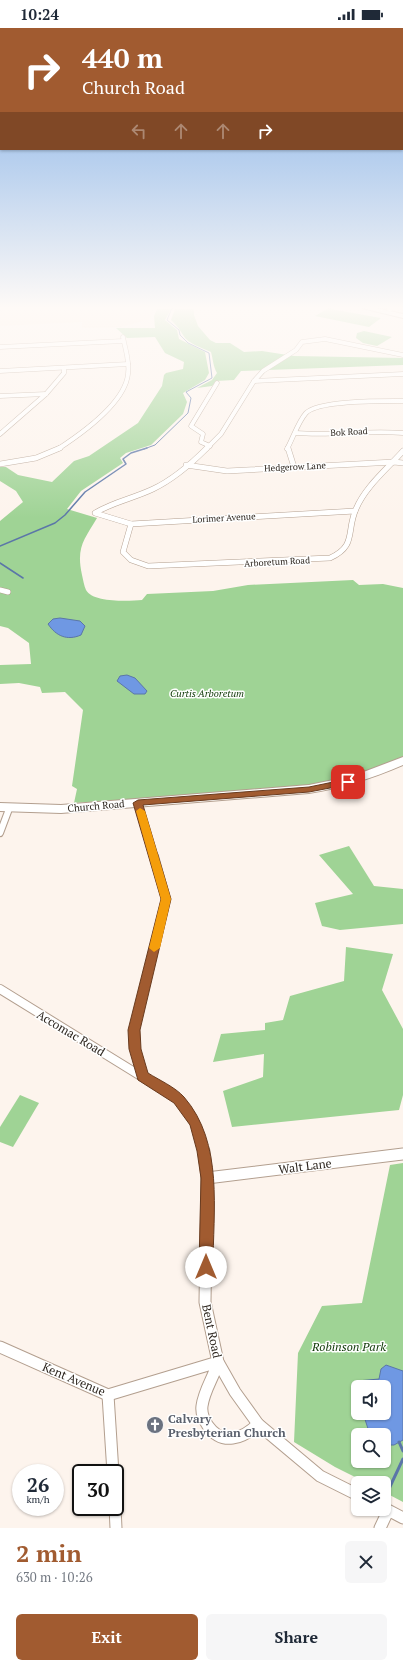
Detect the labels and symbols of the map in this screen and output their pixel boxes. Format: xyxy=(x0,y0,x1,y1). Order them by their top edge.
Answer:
street label: Bok Road xyxy=(330,425,368,439)
street label: Hedgerow Lane xyxy=(264,459,327,475)
street label: Lorimer Avenue xyxy=(192,510,256,526)
street label: Arboretum Road xyxy=(244,554,310,570)
park label: Curtis Arboretum xyxy=(170,687,244,700)
pin xyxy=(331,765,365,799)
street label: Church Road xyxy=(67,797,125,815)
street label: Accomac Road xyxy=(34,1007,108,1059)
street label: Walt Lane xyxy=(278,1155,332,1177)
position arrow xyxy=(185,1246,227,1288)
street label: Bent Road xyxy=(199,1303,225,1360)
park label: Robinson Park xyxy=(311,1339,386,1354)
street label: Kent Avenue xyxy=(40,1359,108,1399)
place label: Calvary Presbyterian Church xyxy=(168,1411,286,1440)
church icon: Calvary Presbyterian Church xyxy=(145,1415,165,1435)
speed limit sign: 30 xyxy=(72,1464,124,1516)

